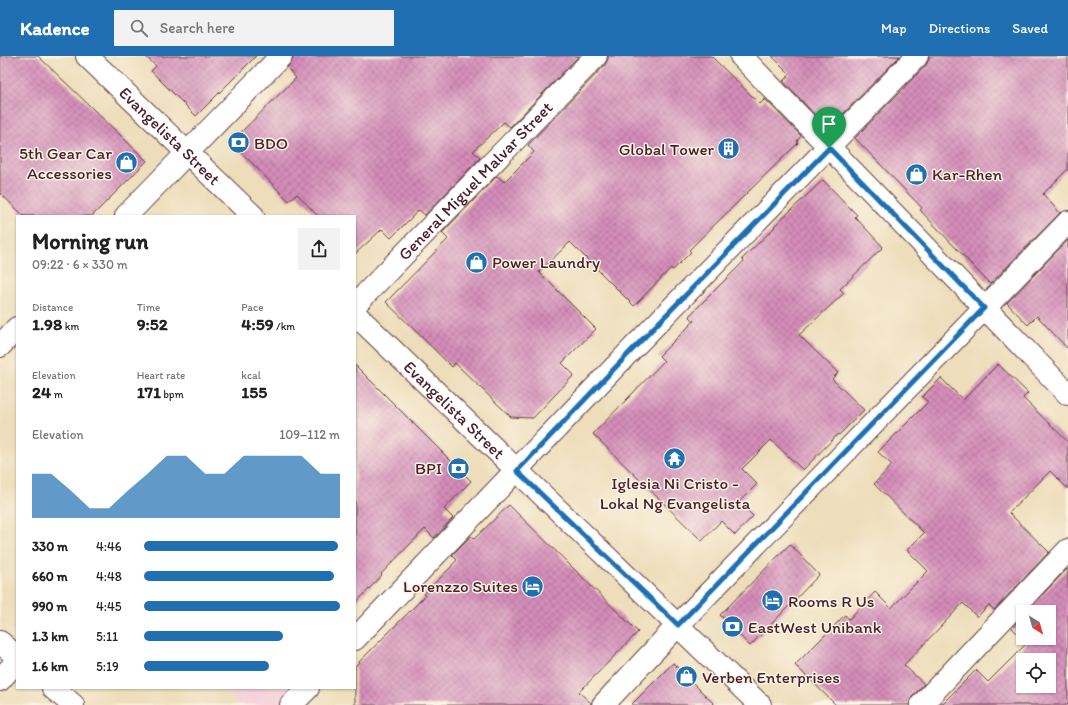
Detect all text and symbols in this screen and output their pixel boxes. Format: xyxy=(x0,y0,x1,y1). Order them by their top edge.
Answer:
search box xyxy=(114,10,394,46)
text: Kadence xyxy=(20,17,90,40)
icon: search xyxy=(128,17,150,39)
text: Search here xyxy=(160,19,235,37)
text: Map xyxy=(881,20,907,37)
text: Directions xyxy=(929,20,990,37)
text: Saved xyxy=(1012,20,1048,37)
street label: Evangelista Street xyxy=(115,83,224,189)
street label: General Miguel Malvar Street xyxy=(394,97,557,264)
pin xyxy=(812,107,846,148)
icon: arrive xyxy=(818,113,840,135)
bank icon: BDO xyxy=(226,130,252,156)
place label: BDO xyxy=(254,133,288,153)
building icon: Global Tower xyxy=(716,136,742,162)
place label: Global Tower xyxy=(619,139,715,159)
place label: 5th Gear Car Accessories xyxy=(19,143,112,183)
shop icon: 5th Gear Car Accessories xyxy=(114,150,140,176)
shop icon: Kar-Rhen xyxy=(904,161,930,187)
place label: Kar-Rhen xyxy=(932,164,1003,184)
text: Morning run xyxy=(32,228,148,255)
button: share xyxy=(298,228,340,270)
shop icon: Power Laundry xyxy=(464,249,490,275)
place label: Power Laundry xyxy=(492,252,600,272)
text: 09:22 · 6 × 330 m xyxy=(32,257,128,272)
text: Distance xyxy=(32,301,73,314)
text: Time xyxy=(137,301,160,314)
text: Pace xyxy=(241,301,263,314)
text: 1.98 xyxy=(32,314,62,334)
text: 9:52 xyxy=(137,314,168,334)
text: 4:59 xyxy=(241,314,274,334)
text: km xyxy=(62,320,79,333)
text: /km xyxy=(274,320,295,333)
street label: Evangelista Street xyxy=(400,357,509,463)
text: Elevation xyxy=(32,369,76,382)
text: Heart rate xyxy=(137,369,185,382)
text: kcal xyxy=(241,369,261,382)
text: 24 xyxy=(32,382,51,402)
text: 171 xyxy=(137,382,161,402)
text: 155 xyxy=(241,382,267,402)
text: m xyxy=(51,388,63,401)
text: bpm xyxy=(161,388,184,401)
text: Elevation xyxy=(32,427,84,442)
text: 109–112 m xyxy=(279,427,340,442)
temple icon: Iglesia Ni Cristo - Lokal Ng Evangelista xyxy=(662,446,688,472)
bank icon: BPI xyxy=(445,455,471,481)
place label: BPI xyxy=(415,458,442,478)
place label: Iglesia Ni Cristo - Lokal Ng Evangelista xyxy=(600,473,751,513)
text: 330 m xyxy=(32,539,68,554)
text: 4:46 xyxy=(96,539,122,554)
text: 660 m xyxy=(32,569,68,584)
text: 4:48 xyxy=(96,569,122,584)
hotel icon: Lorenzzo Suites xyxy=(520,573,546,599)
place label: Lorenzzo Suites xyxy=(403,576,518,596)
hotel icon: Rooms R Us xyxy=(759,588,785,614)
place label: Rooms R Us xyxy=(788,591,874,611)
text: 990 m xyxy=(32,599,67,614)
text: 4:45 xyxy=(96,599,122,614)
north arrow xyxy=(1016,605,1056,645)
map controls xyxy=(1016,605,1056,693)
bank icon: EastWest Unibank xyxy=(719,614,745,640)
place label: EastWest Unibank xyxy=(748,617,882,637)
text: 1.3 km xyxy=(32,629,68,644)
text: 5:11 xyxy=(96,629,118,644)
button: locate xyxy=(1016,653,1056,693)
text: 1.6 km xyxy=(32,659,68,674)
text: 5:19 xyxy=(96,659,119,674)
shop icon: Verben Enterprises xyxy=(674,664,700,690)
place label: Verben Enterprises xyxy=(702,667,840,687)

